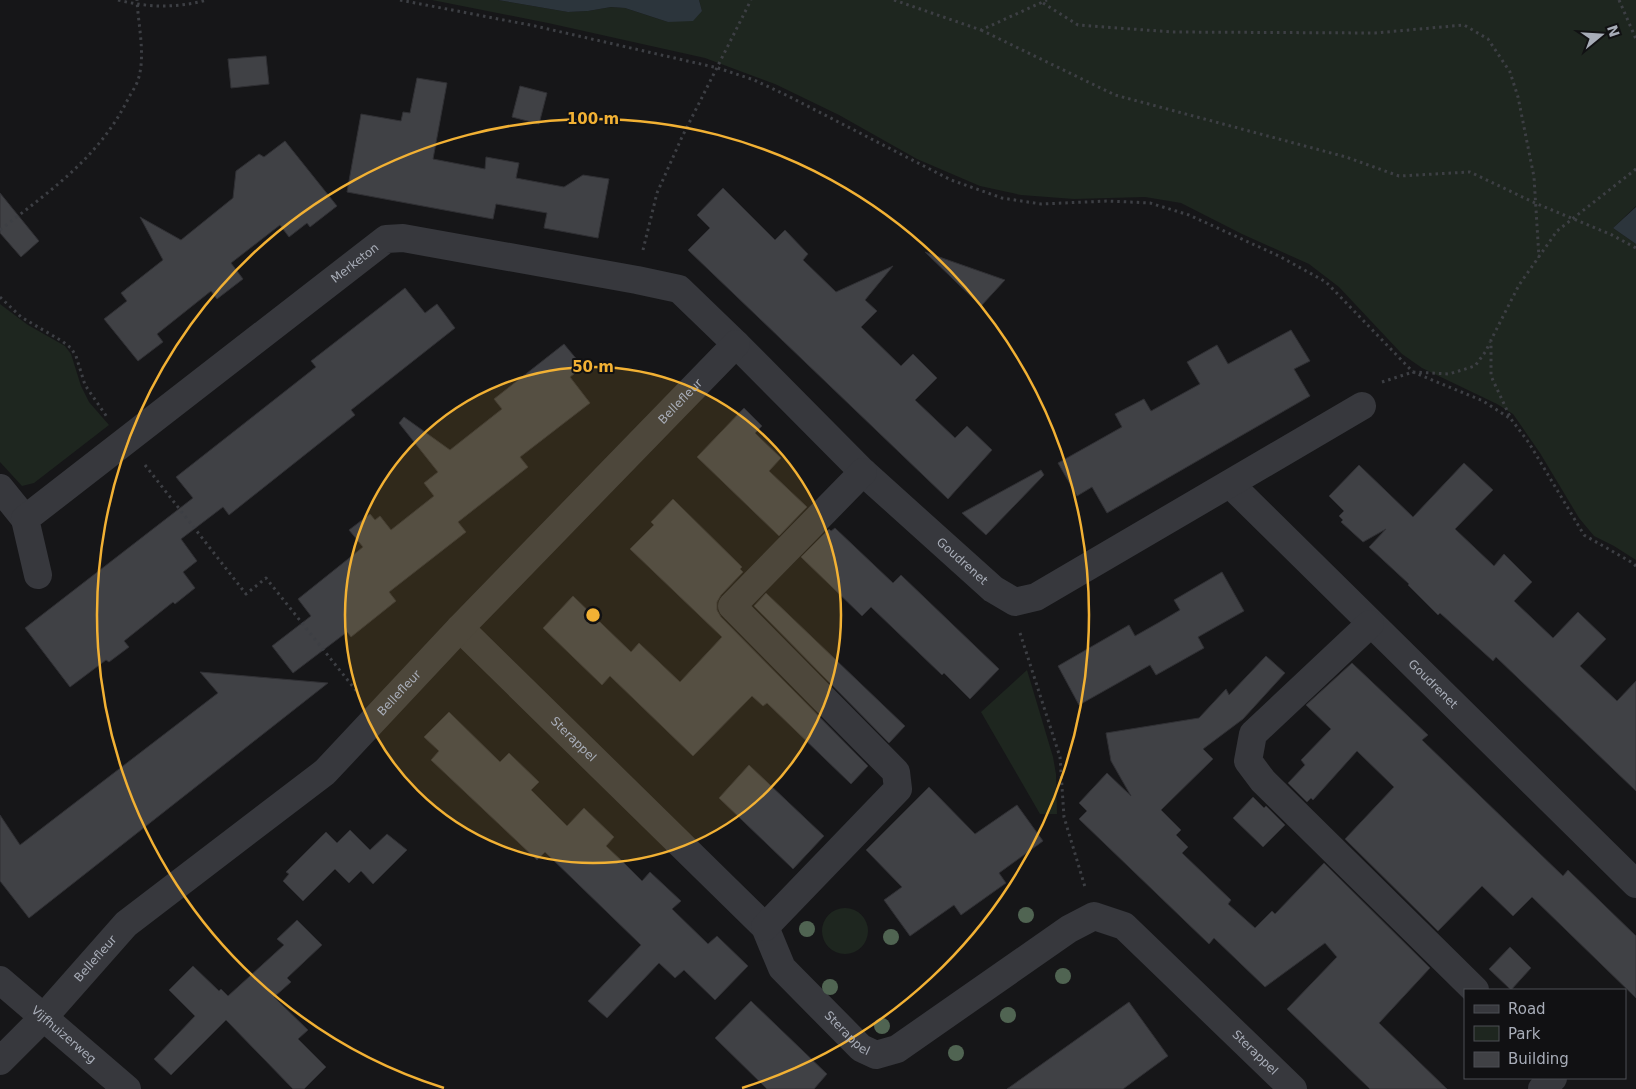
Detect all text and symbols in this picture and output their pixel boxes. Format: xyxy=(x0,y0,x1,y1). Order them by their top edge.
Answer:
north arrow xyxy=(1576,10,1626,60)
text: N xyxy=(1604,23,1623,39)
text: 100 m xyxy=(567,110,619,128)
street label: Merketon xyxy=(328,240,381,286)
text: 50 m xyxy=(572,358,614,376)
street label: Bellefleur xyxy=(655,376,705,427)
street label: Goudrenet xyxy=(934,535,991,588)
centre of rings xyxy=(584,606,602,624)
street label: Goudrenet xyxy=(1405,657,1461,712)
street label: Bellefleur xyxy=(374,667,424,719)
street label: Sterappel xyxy=(548,714,599,765)
street label: Bellefleur xyxy=(71,933,120,985)
legend xyxy=(1464,989,1626,1079)
text: Road xyxy=(1508,1000,1546,1018)
street label: Vijfhuizerweg xyxy=(28,1003,99,1066)
street label: Sterappel xyxy=(822,1008,872,1058)
text: Park xyxy=(1508,1025,1541,1043)
street label: Sterappel xyxy=(1229,1027,1281,1078)
text: Building xyxy=(1508,1050,1569,1068)

